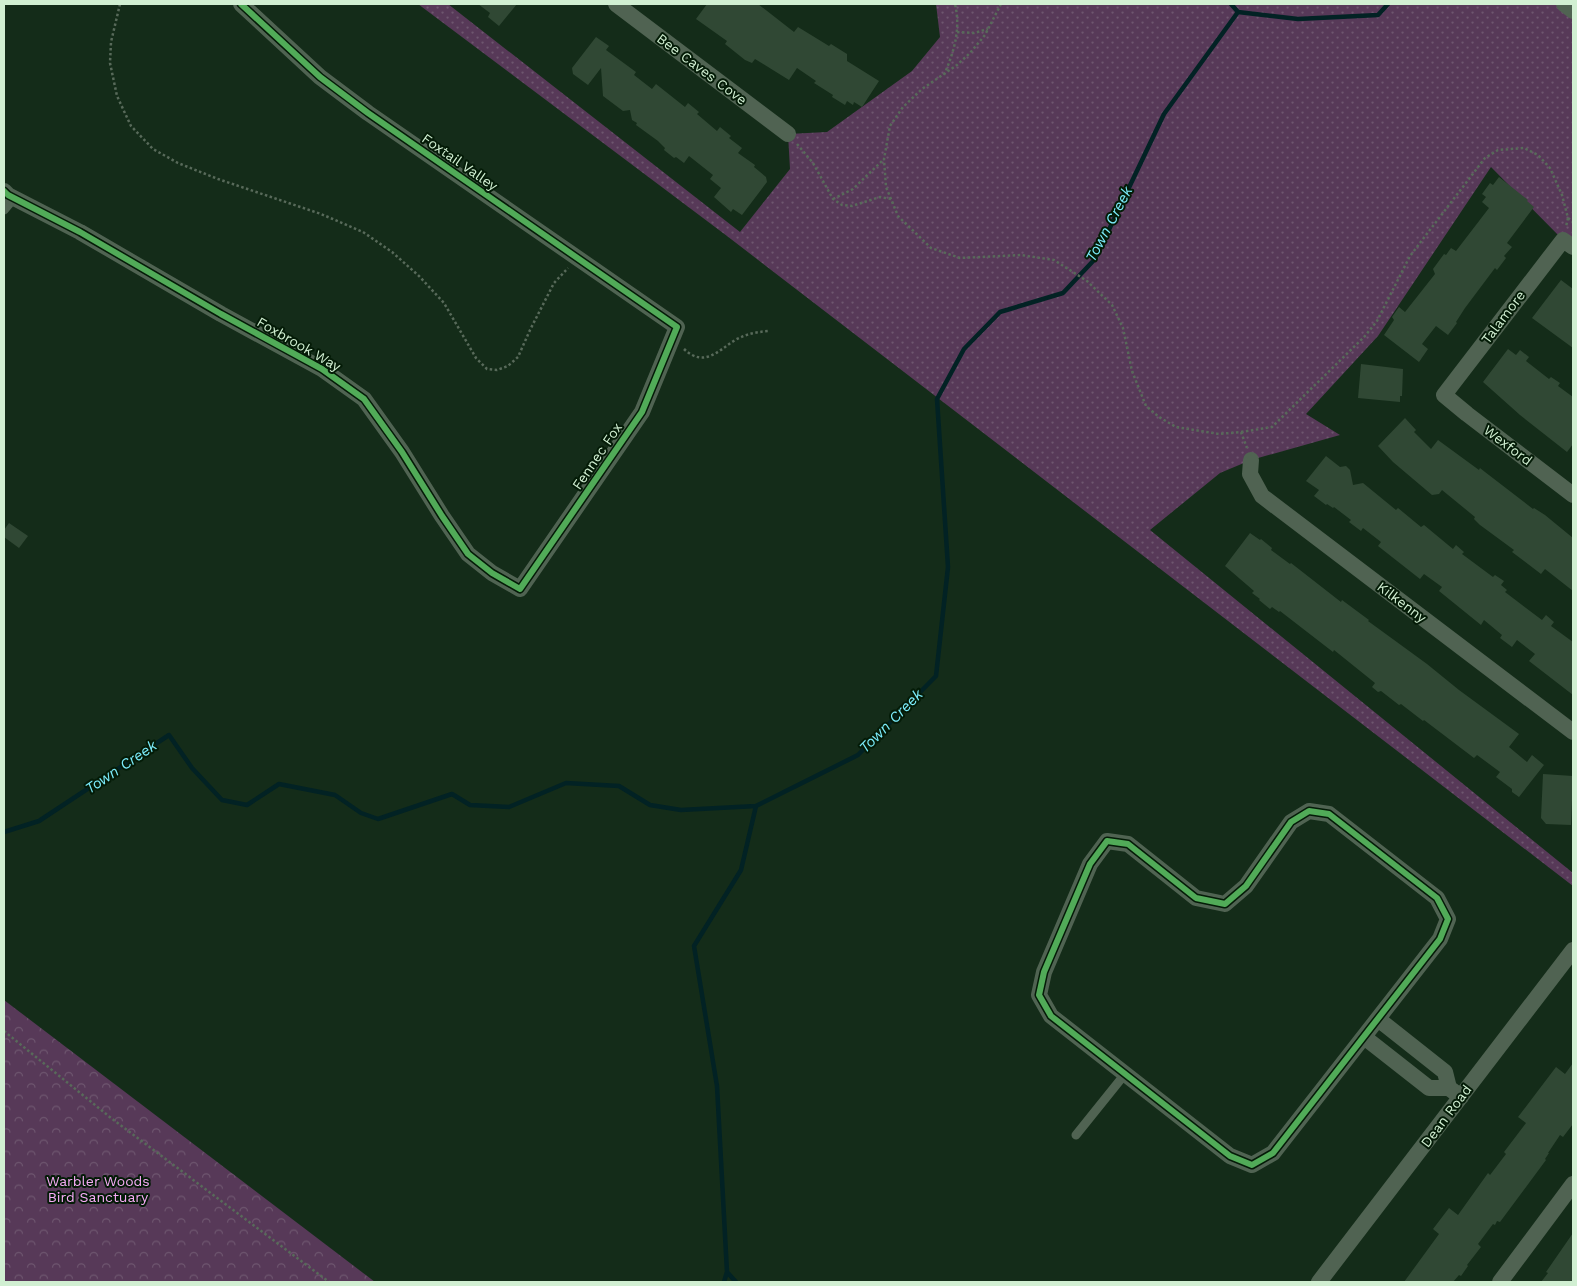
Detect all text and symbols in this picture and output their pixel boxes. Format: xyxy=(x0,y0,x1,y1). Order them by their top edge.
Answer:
street label: Bee Caves Cove xyxy=(654,30,750,108)
street label: Foxtail Valley xyxy=(419,130,502,194)
water label: Town Creek xyxy=(1082,182,1137,265)
street label: Talamore xyxy=(1478,287,1528,347)
street label: Foxbrook Way xyxy=(254,314,344,375)
street label: Fennec Fox xyxy=(569,420,625,492)
street label: Wexford xyxy=(1481,422,1535,468)
street label: Kilkenny xyxy=(1374,578,1430,626)
water label: Town Creek xyxy=(855,685,927,757)
water label: Town Creek xyxy=(82,736,161,798)
street label: Dean Road xyxy=(1417,1082,1475,1150)
park label: Warbler Woods Bird Sanctuary xyxy=(46,1173,150,1205)

